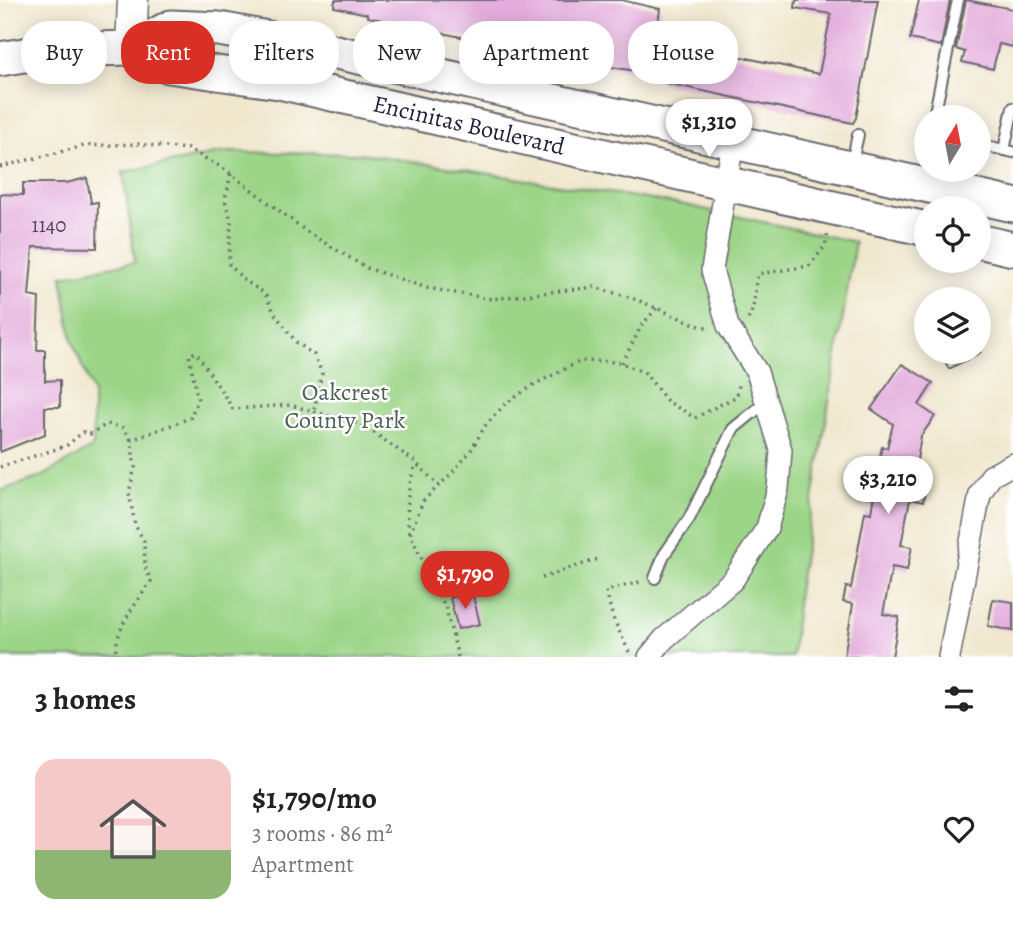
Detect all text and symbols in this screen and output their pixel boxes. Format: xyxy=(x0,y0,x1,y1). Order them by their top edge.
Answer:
chip: Buy xyxy=(21,21,107,84)
chip: Rent xyxy=(121,21,215,84)
chip: Filters xyxy=(229,21,339,84)
chip: New xyxy=(353,21,445,84)
chip: Apartment xyxy=(459,21,614,84)
chip: House xyxy=(628,21,738,84)
street label: Encinitas Boulevard xyxy=(370,87,568,163)
pin: $1,310 xyxy=(652,100,766,159)
north arrow xyxy=(914,105,990,182)
map controls xyxy=(914,105,991,364)
text: $1,310 xyxy=(682,106,736,137)
button: locate xyxy=(914,196,991,273)
house number: 1140 xyxy=(31,211,67,239)
button: layers xyxy=(914,287,991,364)
park label: Oakcrest County Park xyxy=(284,376,406,436)
pin: $3,210 xyxy=(831,456,945,516)
text: $3,210 xyxy=(859,463,917,494)
pin: $1,790 xyxy=(408,552,522,611)
text: $1,790 xyxy=(436,558,494,589)
text: 3 homes xyxy=(35,679,136,719)
icon: filters xyxy=(940,680,978,718)
text: $1,790/mo xyxy=(252,778,377,818)
icon: home xyxy=(91,787,175,871)
icon: heart xyxy=(940,810,978,848)
text: 3 rooms · 86 m² xyxy=(252,818,393,849)
text: Apartment xyxy=(252,849,354,880)

